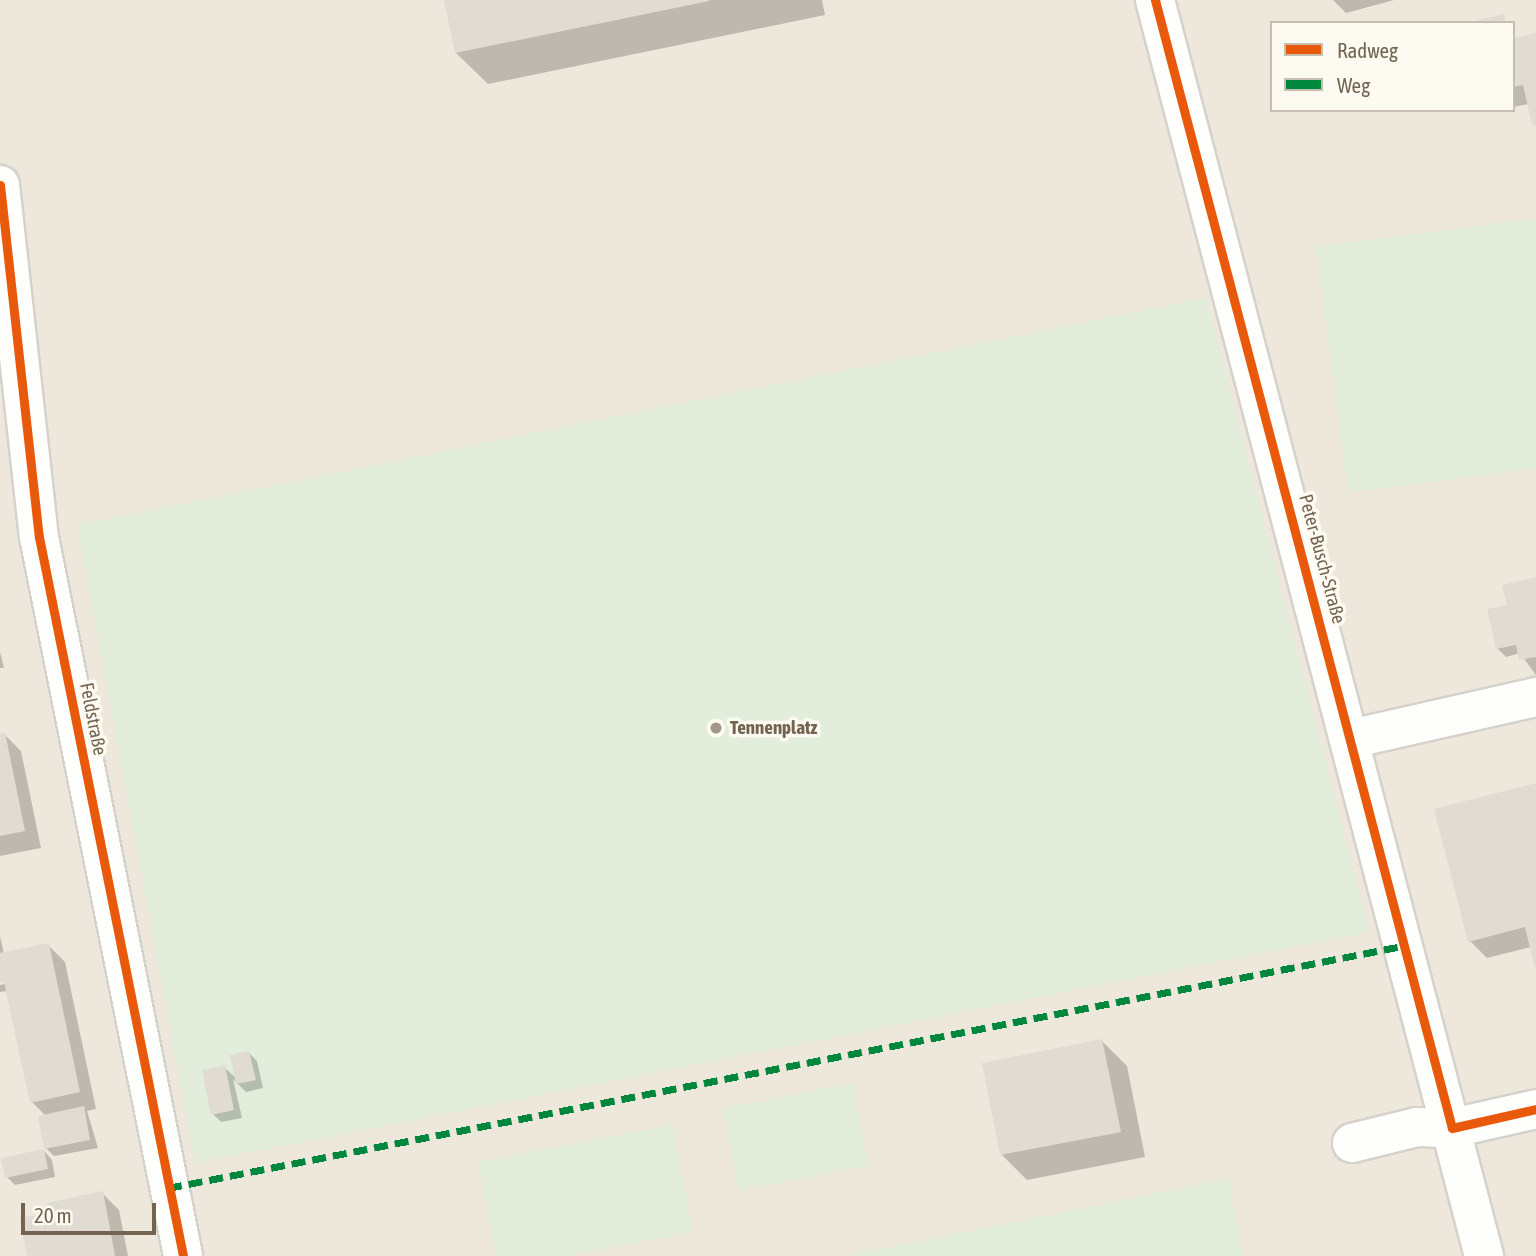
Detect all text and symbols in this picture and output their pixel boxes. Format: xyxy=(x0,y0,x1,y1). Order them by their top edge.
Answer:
legend xyxy=(1270,21,1515,112)
text: Radweg xyxy=(1337,38,1398,62)
text: Weg xyxy=(1337,73,1370,97)
street label: Peter-Busch-Straße xyxy=(1294,492,1350,626)
street label: Feldstraße xyxy=(75,681,111,757)
place label: Tennenplatz xyxy=(730,717,817,739)
marker: Tennenplatz xyxy=(708,720,724,736)
scale bar xyxy=(24,1190,159,1234)
text: 20 m xyxy=(34,1203,72,1227)

